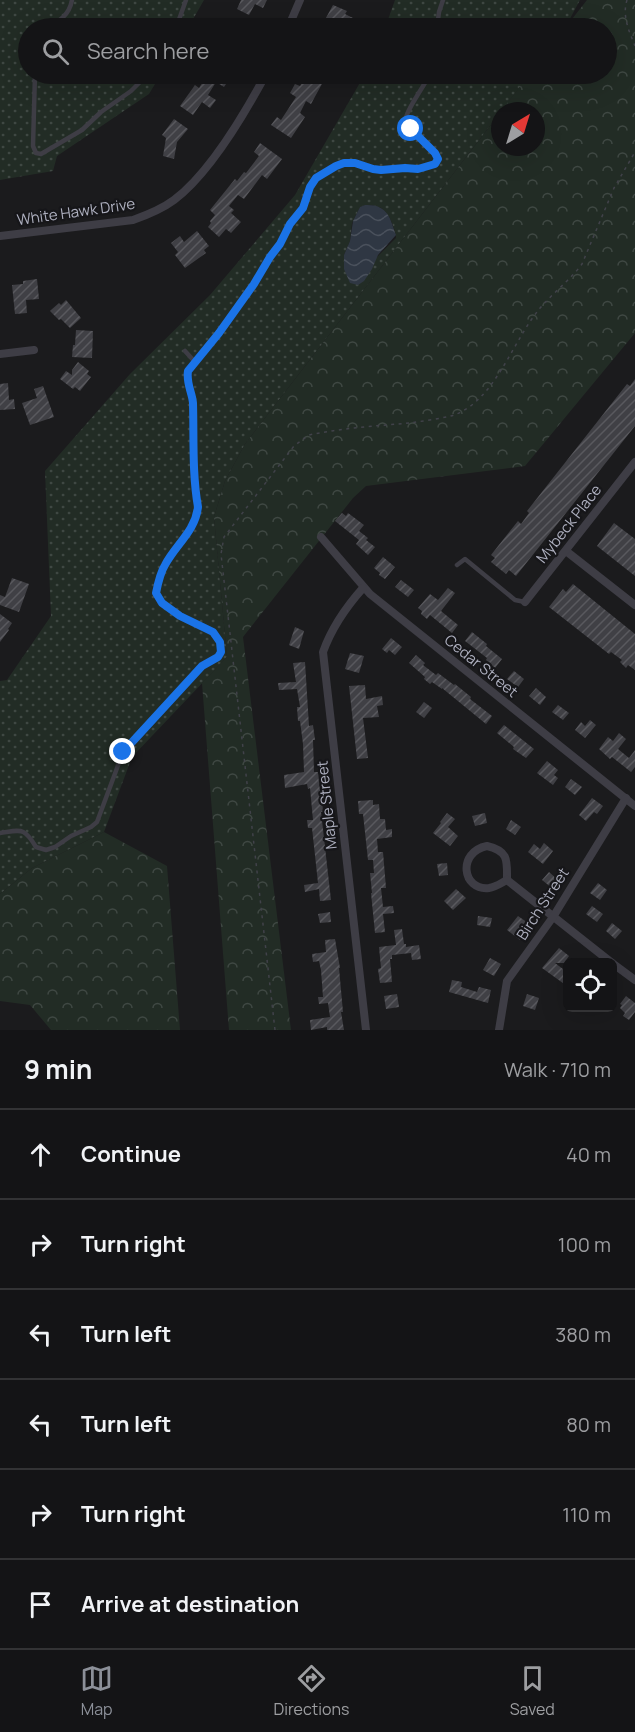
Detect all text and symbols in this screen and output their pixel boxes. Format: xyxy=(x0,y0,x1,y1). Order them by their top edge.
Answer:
search box xyxy=(18,18,617,84)
icon: search xyxy=(39,35,72,68)
text: Search here xyxy=(87,36,209,66)
north arrow xyxy=(491,102,545,156)
route start xyxy=(397,115,423,141)
street label: White Hawk Drive xyxy=(15,193,137,230)
street label: Mybeck Place xyxy=(531,480,606,567)
street label: Cedar Street xyxy=(440,629,523,702)
route end xyxy=(109,738,135,764)
street label: Maple Street xyxy=(311,760,342,850)
street label: Birch Street xyxy=(511,864,574,944)
map controls xyxy=(563,958,617,1012)
button: locate xyxy=(563,958,617,1012)
text: 9 min xyxy=(24,1051,92,1087)
text: Walk · 710 m xyxy=(504,1056,611,1083)
icon: ahead xyxy=(24,1138,57,1171)
text: Continue xyxy=(81,1139,181,1169)
text: 40 m xyxy=(566,1141,611,1168)
icon: right xyxy=(24,1228,57,1261)
text: Turn right xyxy=(81,1229,186,1259)
text: 100 m xyxy=(558,1231,611,1258)
icon: left xyxy=(24,1318,57,1351)
text: Turn left xyxy=(81,1319,171,1349)
text: 380 m xyxy=(555,1321,611,1348)
icon: left xyxy=(24,1408,57,1441)
text: Turn left xyxy=(81,1409,171,1439)
text: 80 m xyxy=(566,1411,611,1438)
icon: right xyxy=(24,1498,57,1531)
text: Turn right xyxy=(81,1499,186,1529)
text: 110 m xyxy=(562,1501,611,1528)
icon: arrive xyxy=(24,1588,57,1621)
text: Arrive at destination xyxy=(81,1589,299,1619)
tab: Map xyxy=(80,1662,113,1720)
tab: Directions xyxy=(274,1662,349,1720)
tab: Saved xyxy=(510,1662,555,1720)

